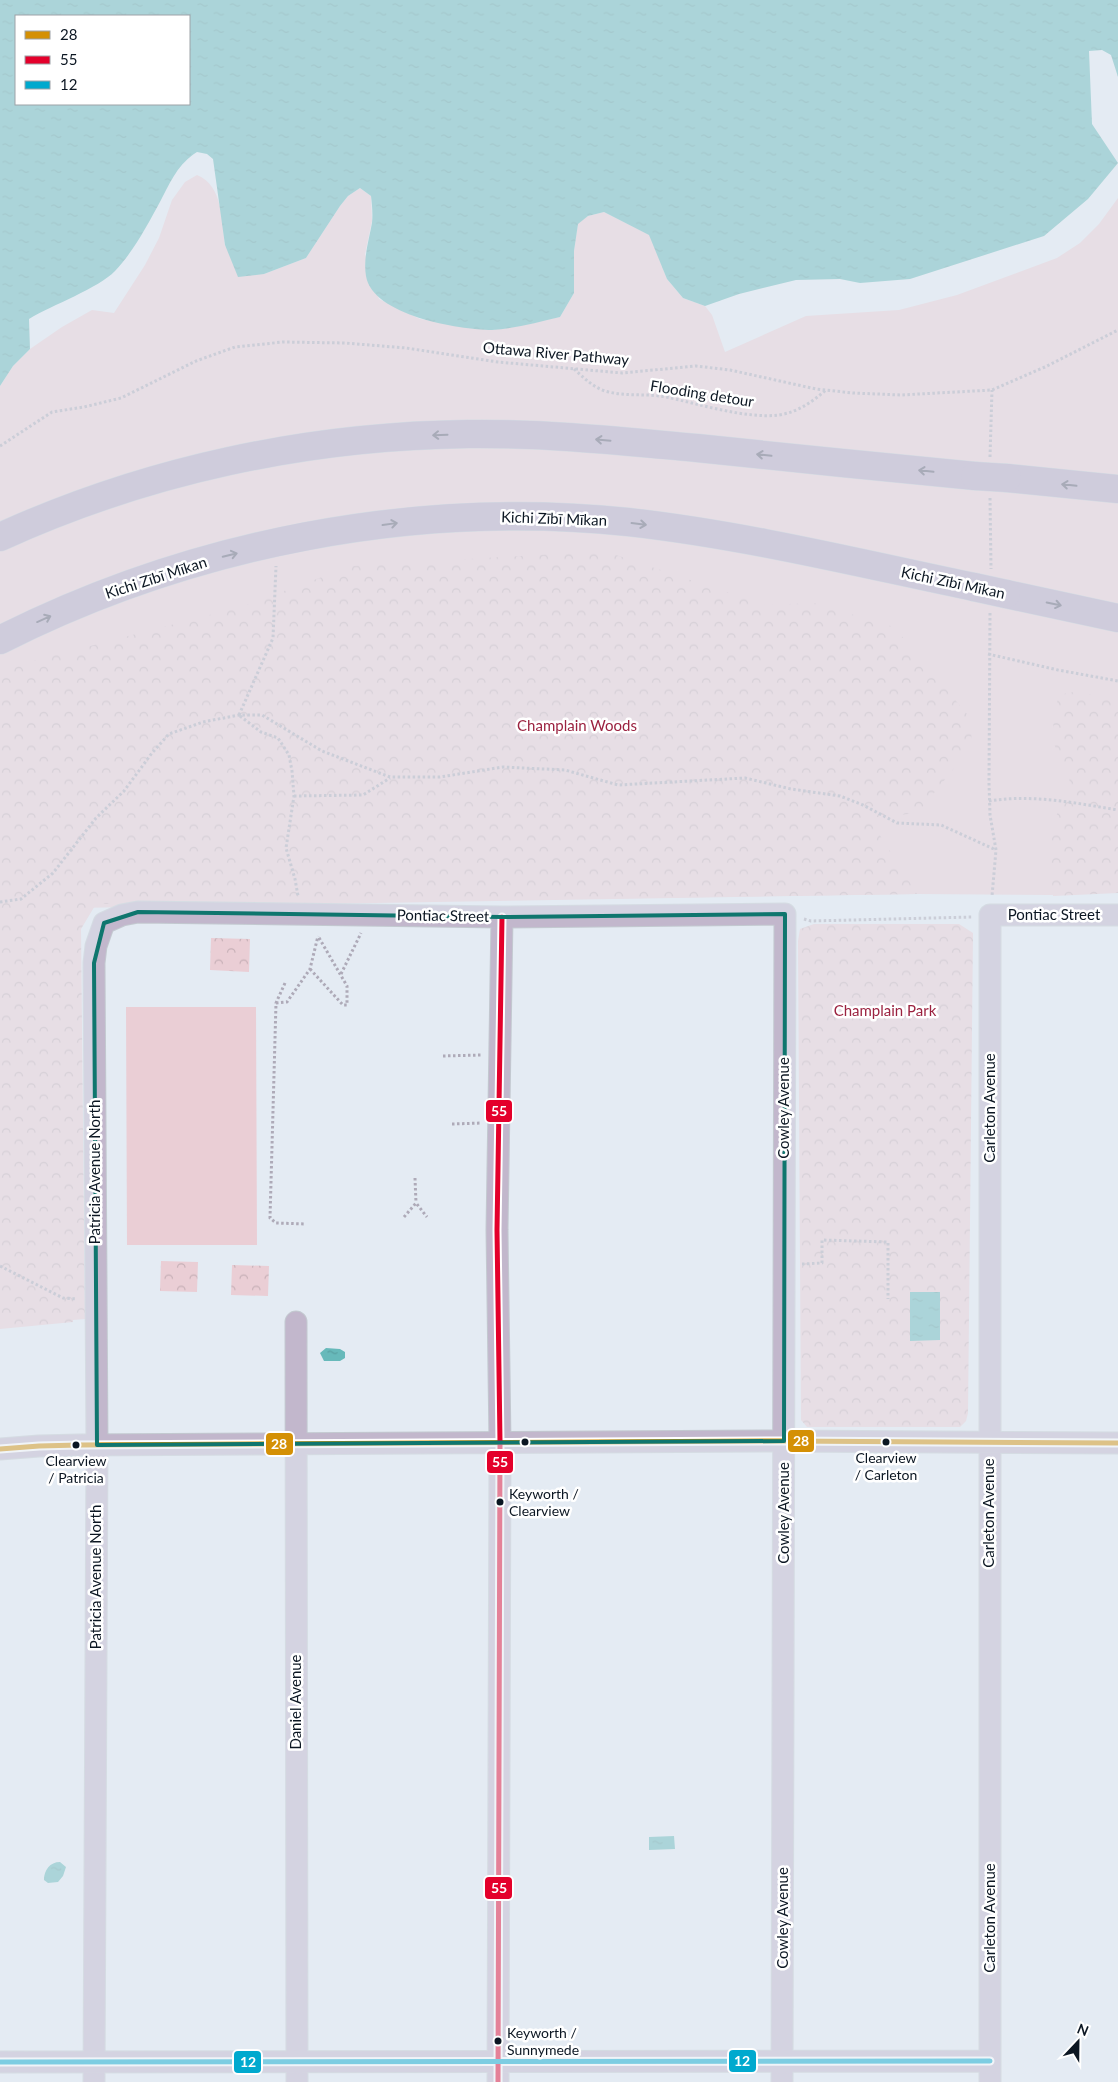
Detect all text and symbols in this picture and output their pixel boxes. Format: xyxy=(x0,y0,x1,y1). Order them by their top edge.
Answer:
legend xyxy=(15,15,190,105)
text: 28 xyxy=(60,25,77,43)
text: 55 xyxy=(60,50,77,68)
text: 12 xyxy=(60,75,77,93)
street label: Ottawa River Pathway xyxy=(482,338,630,368)
street label: Flooding detour xyxy=(649,376,756,410)
one-way arrow xyxy=(433,430,449,439)
one-way arrow xyxy=(595,435,611,445)
one-way arrow xyxy=(757,450,773,460)
one-way arrow xyxy=(918,466,934,476)
one-way arrow xyxy=(1062,480,1078,490)
street label: Kichi Zībī Mīkan xyxy=(501,507,607,529)
one-way arrow xyxy=(381,519,397,529)
one-way arrow xyxy=(631,519,647,529)
one-way arrow xyxy=(222,549,238,559)
street label: Kichi Zībī Mīkan xyxy=(103,552,209,602)
street label: Kichi Zībī Mīkan xyxy=(900,562,1007,602)
one-way arrow xyxy=(1045,600,1061,609)
one-way arrow xyxy=(36,613,51,623)
park label: Champlain Woods xyxy=(517,716,637,734)
street label: Pontiac Street xyxy=(397,905,490,925)
street label: Pontiac Street xyxy=(1008,905,1101,923)
park label: Champlain Park xyxy=(834,1001,937,1019)
street label: Carleton Avenue xyxy=(980,1053,998,1163)
street label: Cowley Avenue xyxy=(774,1057,792,1159)
line badge: 55 xyxy=(485,1099,513,1123)
street label: Patricia Avenue North xyxy=(85,1100,103,1244)
text: 55 xyxy=(491,1102,507,1119)
line badge: 28 xyxy=(787,1429,815,1453)
line badge: 28 xyxy=(265,1432,294,1456)
text: 28 xyxy=(793,1432,809,1449)
text: 28 xyxy=(271,1435,287,1452)
unlabelled marker xyxy=(520,1437,530,1447)
marker: Clearview / Carleton xyxy=(881,1437,891,1447)
marker: Clearview / Patricia xyxy=(71,1440,81,1450)
place label: Clearview / Carleton xyxy=(855,1449,917,1483)
line badge: 55 xyxy=(486,1450,514,1474)
place label: Clearview / Patricia xyxy=(45,1452,107,1486)
text: 55 xyxy=(492,1453,508,1470)
street label: Carleton Avenue xyxy=(979,1458,997,1568)
street label: Cowley Avenue xyxy=(774,1462,792,1564)
place label: Keyworth / Clearview xyxy=(509,1485,579,1519)
marker: Keyworth / Clearview xyxy=(495,1497,505,1507)
street label: Patricia Avenue North xyxy=(86,1505,104,1649)
street label: Daniel Avenue xyxy=(286,1654,304,1750)
street label: Carleton Avenue xyxy=(980,1863,998,1973)
street label: Cowley Avenue xyxy=(773,1867,791,1969)
line badge: 55 xyxy=(484,1876,513,1900)
text: 55 xyxy=(491,1879,507,1896)
north arrow xyxy=(1053,2017,1103,2067)
text: N xyxy=(1075,2020,1091,2039)
place label: Keyworth / Sunnymede xyxy=(507,2024,579,2058)
marker: Keyworth / Sunnymede xyxy=(493,2036,503,2046)
line badge: 12 xyxy=(728,2049,757,2073)
line badge: 12 xyxy=(233,2050,262,2074)
text: 12 xyxy=(734,2052,750,2069)
text: 12 xyxy=(240,2053,256,2070)

